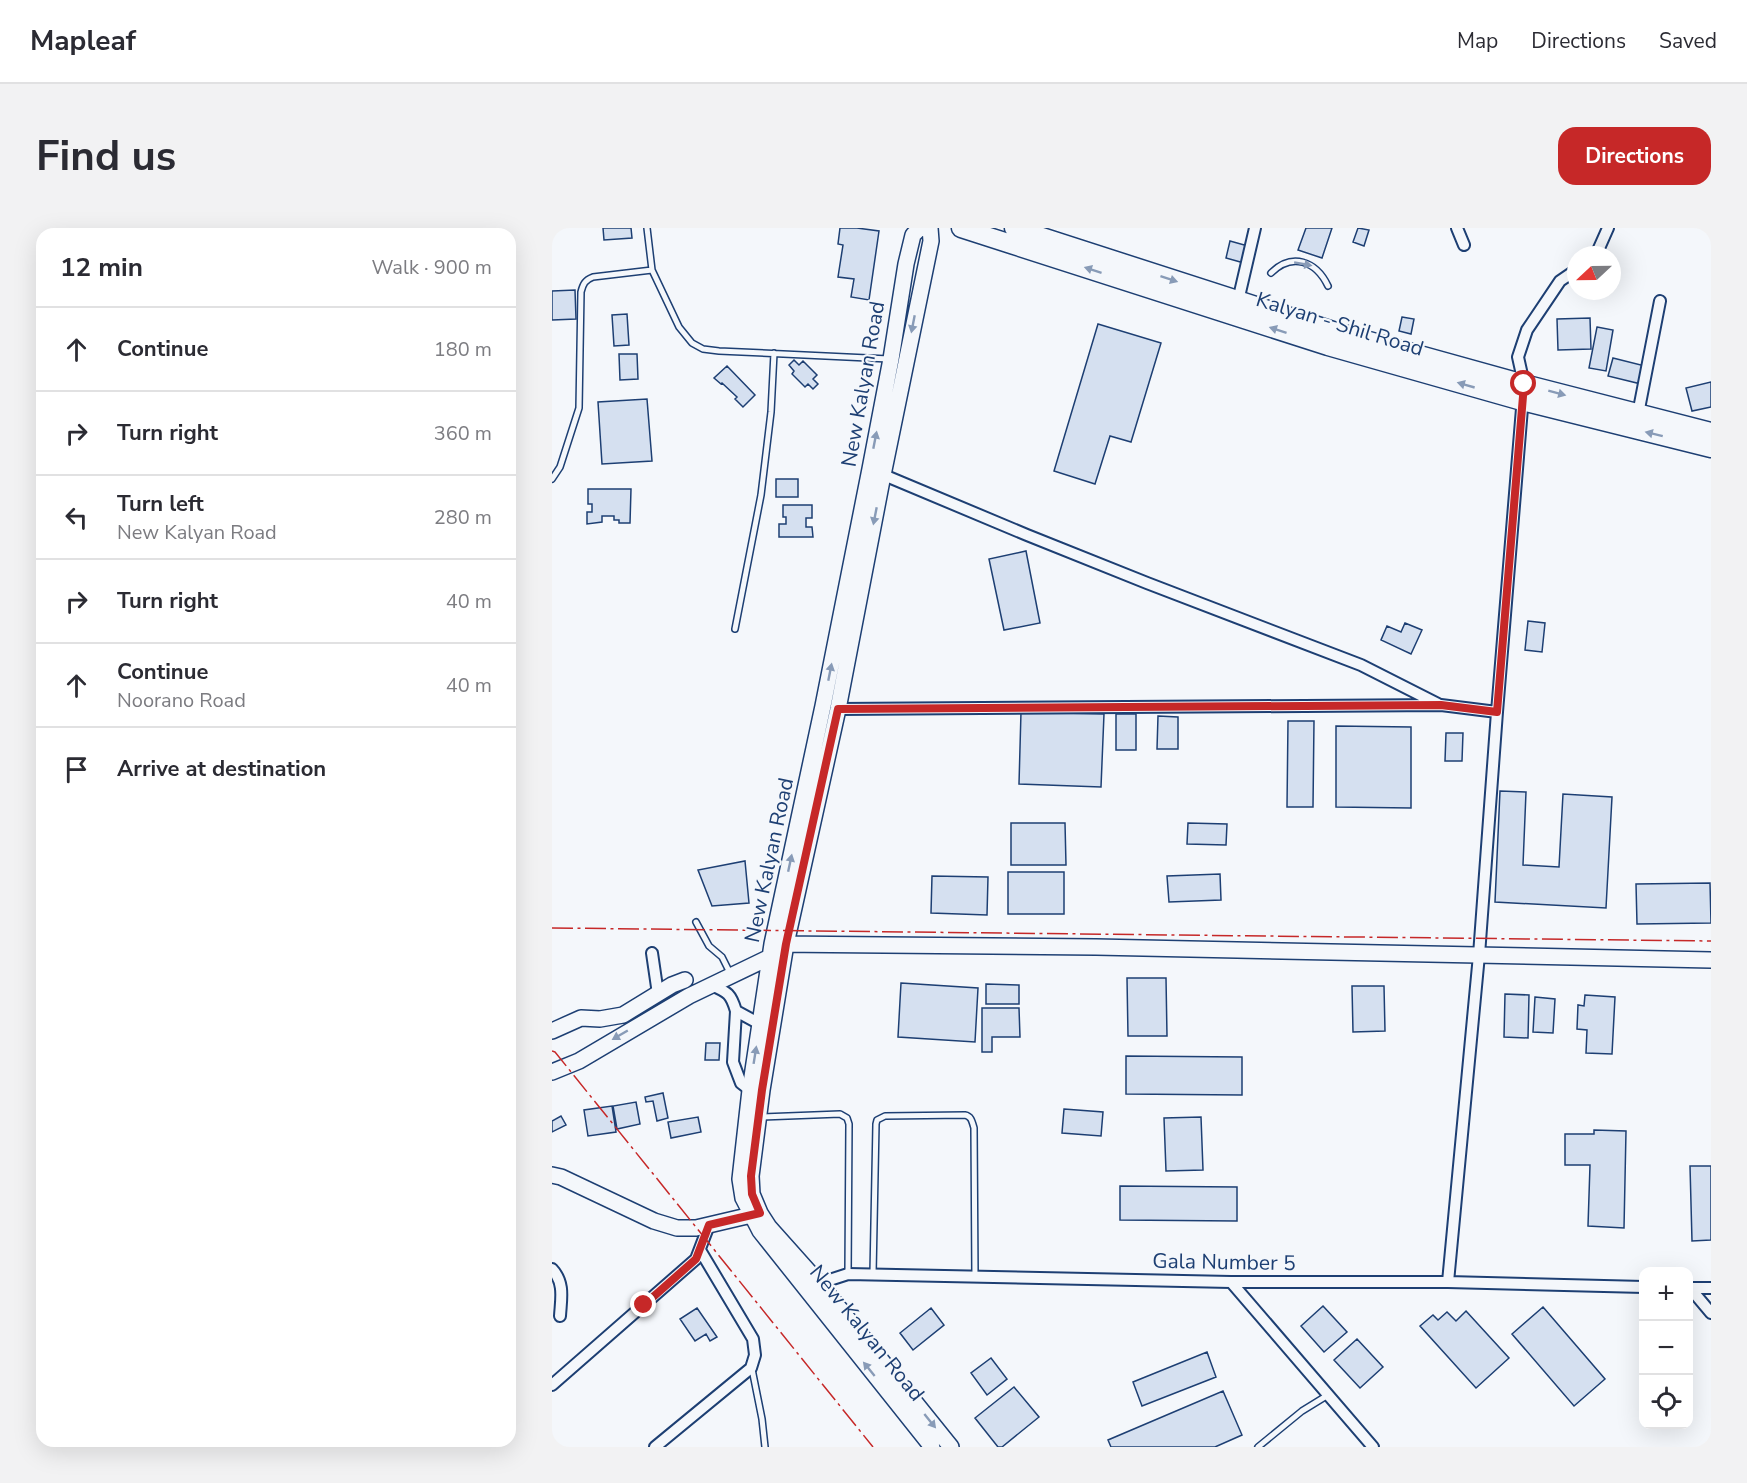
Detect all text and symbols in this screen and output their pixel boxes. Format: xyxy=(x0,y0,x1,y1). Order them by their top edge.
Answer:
text: Mapleaf xyxy=(30,22,136,60)
text: Map xyxy=(1457,27,1498,55)
text: Directions xyxy=(1531,27,1626,55)
text: Saved xyxy=(1659,27,1717,55)
button: Directions xyxy=(1558,127,1711,185)
text: Find us xyxy=(36,128,176,185)
north arrow xyxy=(1567,246,1621,300)
text: 12 min xyxy=(60,250,143,285)
text: Walk · 900 m xyxy=(372,254,492,281)
one-way arrow xyxy=(1294,260,1313,269)
one-way arrow xyxy=(1084,265,1102,274)
one-way arrow xyxy=(1160,275,1178,284)
street label: Kalyan - Shil Road xyxy=(1253,285,1427,363)
street label: New Kalyan Road xyxy=(835,299,891,469)
one-way arrow xyxy=(908,315,917,334)
one-way arrow xyxy=(1269,324,1287,334)
icon: ahead xyxy=(60,333,93,366)
text: Continue xyxy=(117,334,208,364)
text: 180 m xyxy=(434,336,492,363)
route start xyxy=(1510,370,1536,396)
one-way arrow xyxy=(1456,380,1474,389)
one-way arrow xyxy=(1549,389,1567,398)
icon: right xyxy=(60,417,93,450)
text: Turn right xyxy=(117,418,218,448)
text: 360 m xyxy=(434,420,492,447)
one-way arrow xyxy=(1645,428,1663,438)
one-way arrow xyxy=(871,430,880,449)
text: Turn left xyxy=(117,489,204,519)
icon: left xyxy=(60,501,93,534)
text: 280 m xyxy=(434,504,492,531)
one-way arrow xyxy=(870,506,879,525)
text: New Kalyan Road xyxy=(117,519,277,546)
icon: right xyxy=(60,585,93,618)
text: Turn right xyxy=(117,586,218,616)
text: 40 m xyxy=(446,588,492,615)
text: Continue xyxy=(117,657,208,687)
one-way arrow xyxy=(826,663,835,682)
icon: ahead xyxy=(60,669,93,702)
text: 40 m xyxy=(446,672,492,699)
text: Noorano Road xyxy=(117,687,246,714)
icon: arrive xyxy=(60,753,93,786)
text: Arrive at destination xyxy=(117,754,326,784)
street label: New Kalyan Road xyxy=(738,775,800,945)
one-way arrow xyxy=(785,854,795,872)
one-way arrow xyxy=(612,1030,628,1041)
one-way arrow xyxy=(751,1045,760,1064)
street label: Gala Number 5 xyxy=(1152,1247,1296,1277)
street label: New Kalyan Road xyxy=(803,1259,931,1407)
map controls xyxy=(1639,1267,1693,1429)
button: + xyxy=(1639,1267,1693,1321)
route end xyxy=(630,1291,656,1317)
button: − xyxy=(1639,1321,1693,1375)
one-way arrow xyxy=(864,1361,876,1376)
button: locate xyxy=(1639,1375,1693,1429)
one-way arrow xyxy=(924,1413,937,1429)

